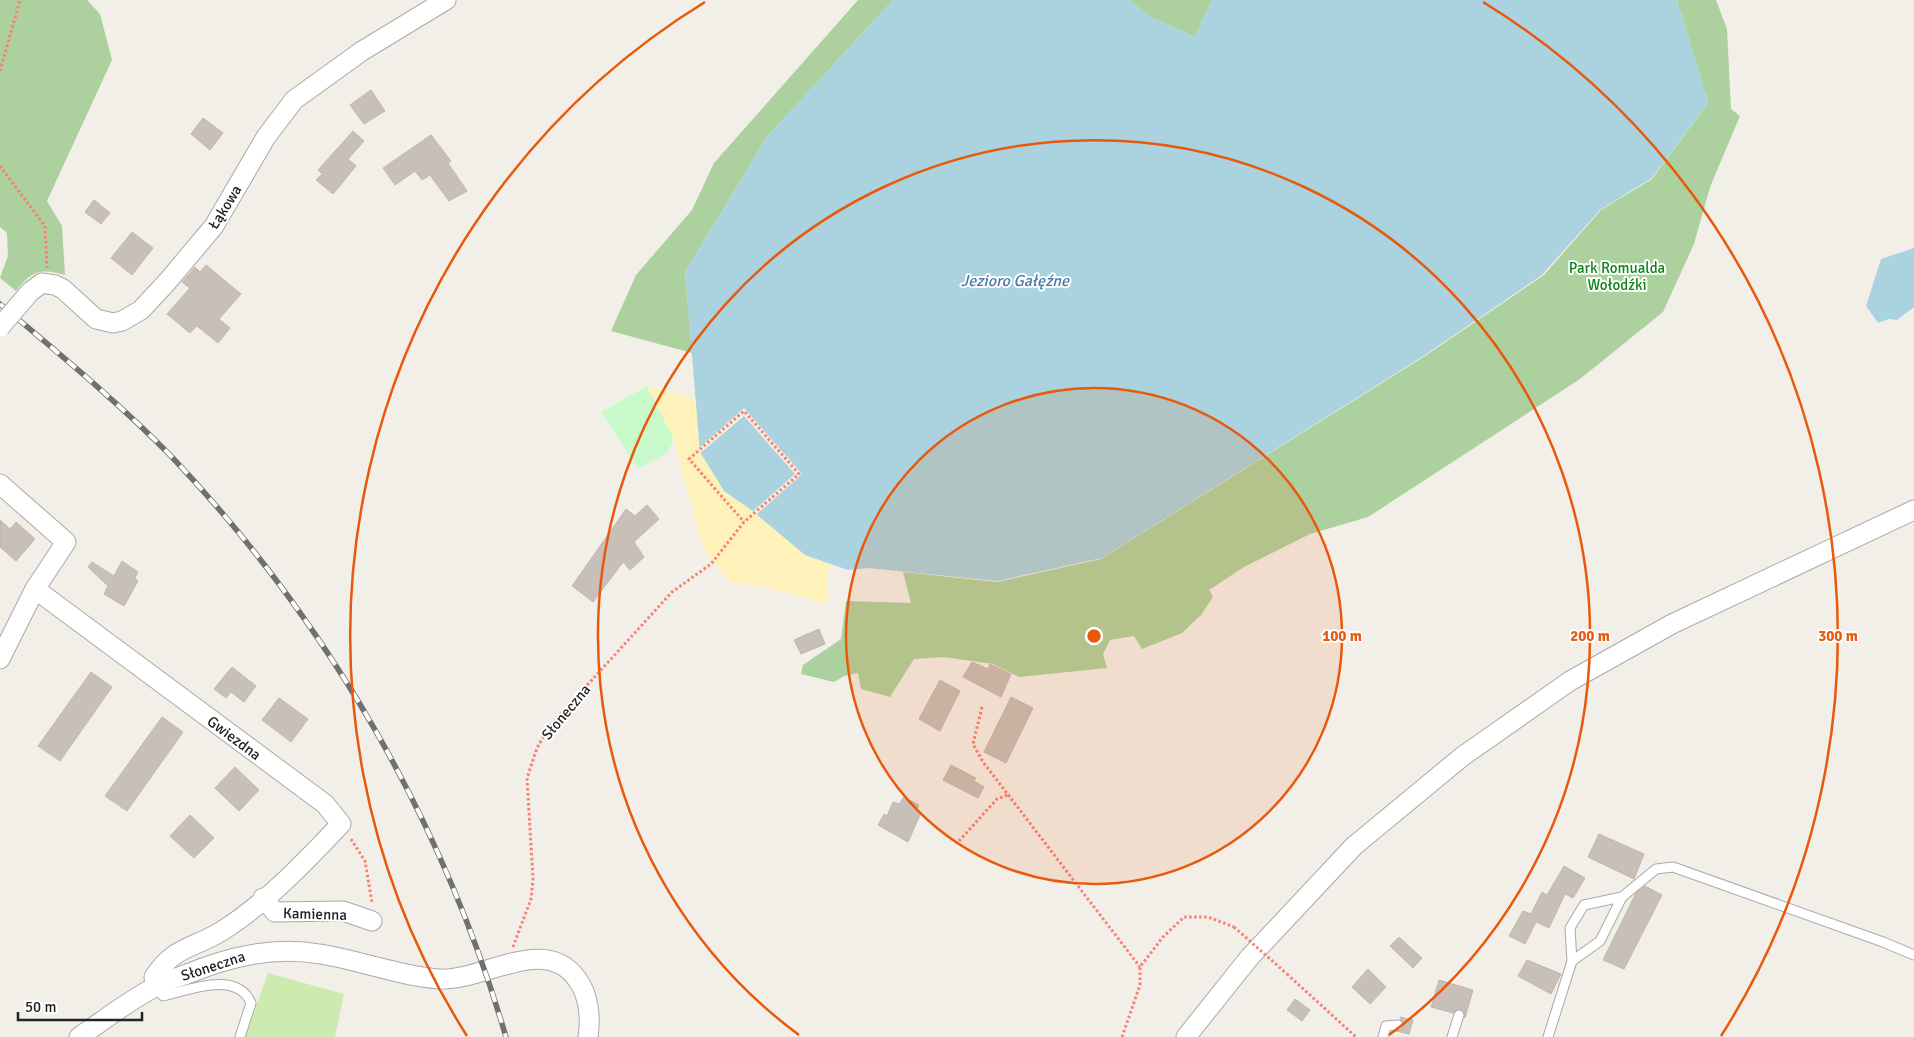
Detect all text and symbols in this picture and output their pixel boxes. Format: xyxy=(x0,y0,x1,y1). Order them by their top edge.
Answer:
street label: Łąkowa xyxy=(204,182,246,232)
park label: Park Romualda Wołodźki xyxy=(1569,259,1665,294)
water label: Jezioro Gałęźne xyxy=(961,271,1070,291)
centre of rings xyxy=(1085,627,1103,645)
text: 100 m xyxy=(1322,627,1362,645)
text: 200 m xyxy=(1570,627,1610,645)
text: 300 m xyxy=(1818,627,1858,645)
street label: Słoneczna xyxy=(538,681,594,743)
street label: Gwiezdna xyxy=(204,712,264,764)
street label: Kamienna xyxy=(283,904,347,924)
street label: Słoneczna xyxy=(179,947,247,985)
scale bar xyxy=(18,990,141,1022)
text: 50 m xyxy=(25,998,56,1016)

